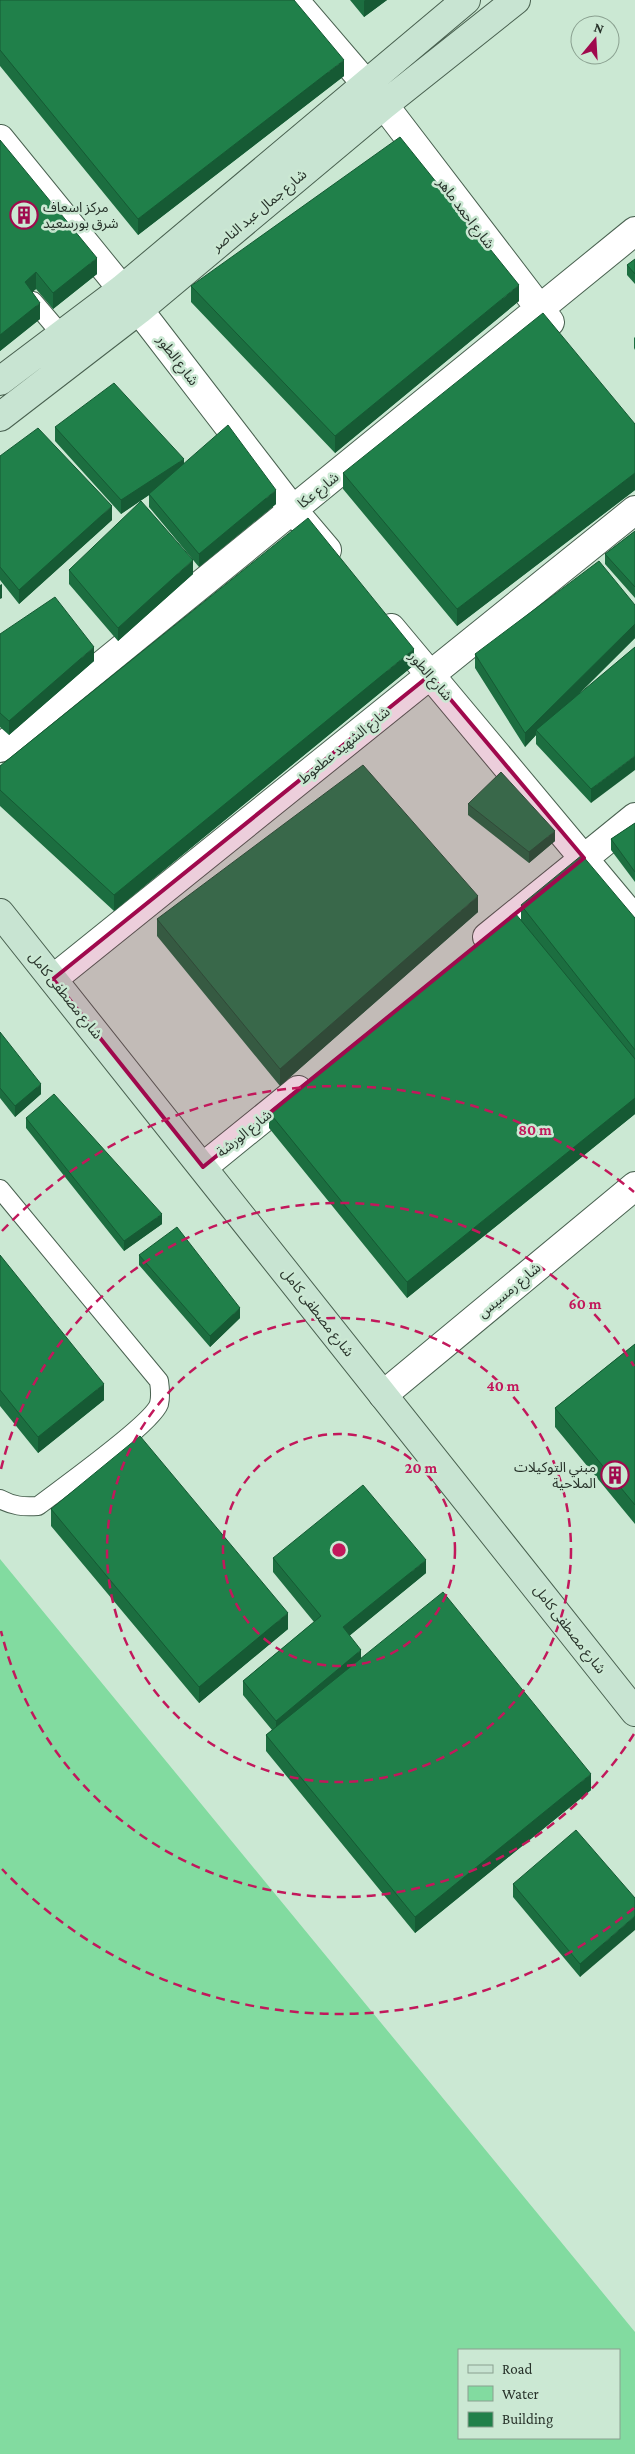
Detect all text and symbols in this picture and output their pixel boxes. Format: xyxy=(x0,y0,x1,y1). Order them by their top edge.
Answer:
north arrow xyxy=(570,15,620,65)
text: N xyxy=(592,19,606,37)
street label: شارع جمال عبد الناصر xyxy=(208,166,312,257)
street label: شارع احمد ماهر xyxy=(431,174,498,253)
place label: مركز اسعاف شرق بورسعيد xyxy=(43,199,119,232)
building icon: مركز اسعاف شرق بورسعيد xyxy=(9,200,39,230)
street label: شارع الطور xyxy=(151,331,202,390)
street label: شارع عكا xyxy=(294,469,344,514)
street label: شارع الطور xyxy=(403,648,456,706)
street label: شارع الشهيد عطعوط xyxy=(295,703,395,789)
street label: شارع مصطفى كامل xyxy=(24,948,106,1044)
street label: شارع الورشة xyxy=(213,1106,277,1162)
text: 80 m xyxy=(518,1122,552,1138)
street label: شارع رمسيس xyxy=(474,1259,545,1323)
street label: شارع مصطفى كامل xyxy=(276,1265,357,1361)
text: 60 m xyxy=(569,1296,602,1312)
text: 40 m xyxy=(487,1378,520,1394)
place label: مبني التوكيلات الملاحية xyxy=(514,1459,596,1491)
text: 20 m xyxy=(405,1460,437,1476)
building icon: مبني التوكيلات الملاحية xyxy=(600,1460,630,1490)
centre of rings xyxy=(330,1541,348,1559)
street label: شارع مصطفى كامل xyxy=(528,1582,609,1678)
legend xyxy=(458,2349,620,2439)
text: Road xyxy=(502,2361,533,2377)
text: Water xyxy=(502,2386,539,2402)
text: Building xyxy=(502,2411,553,2428)

